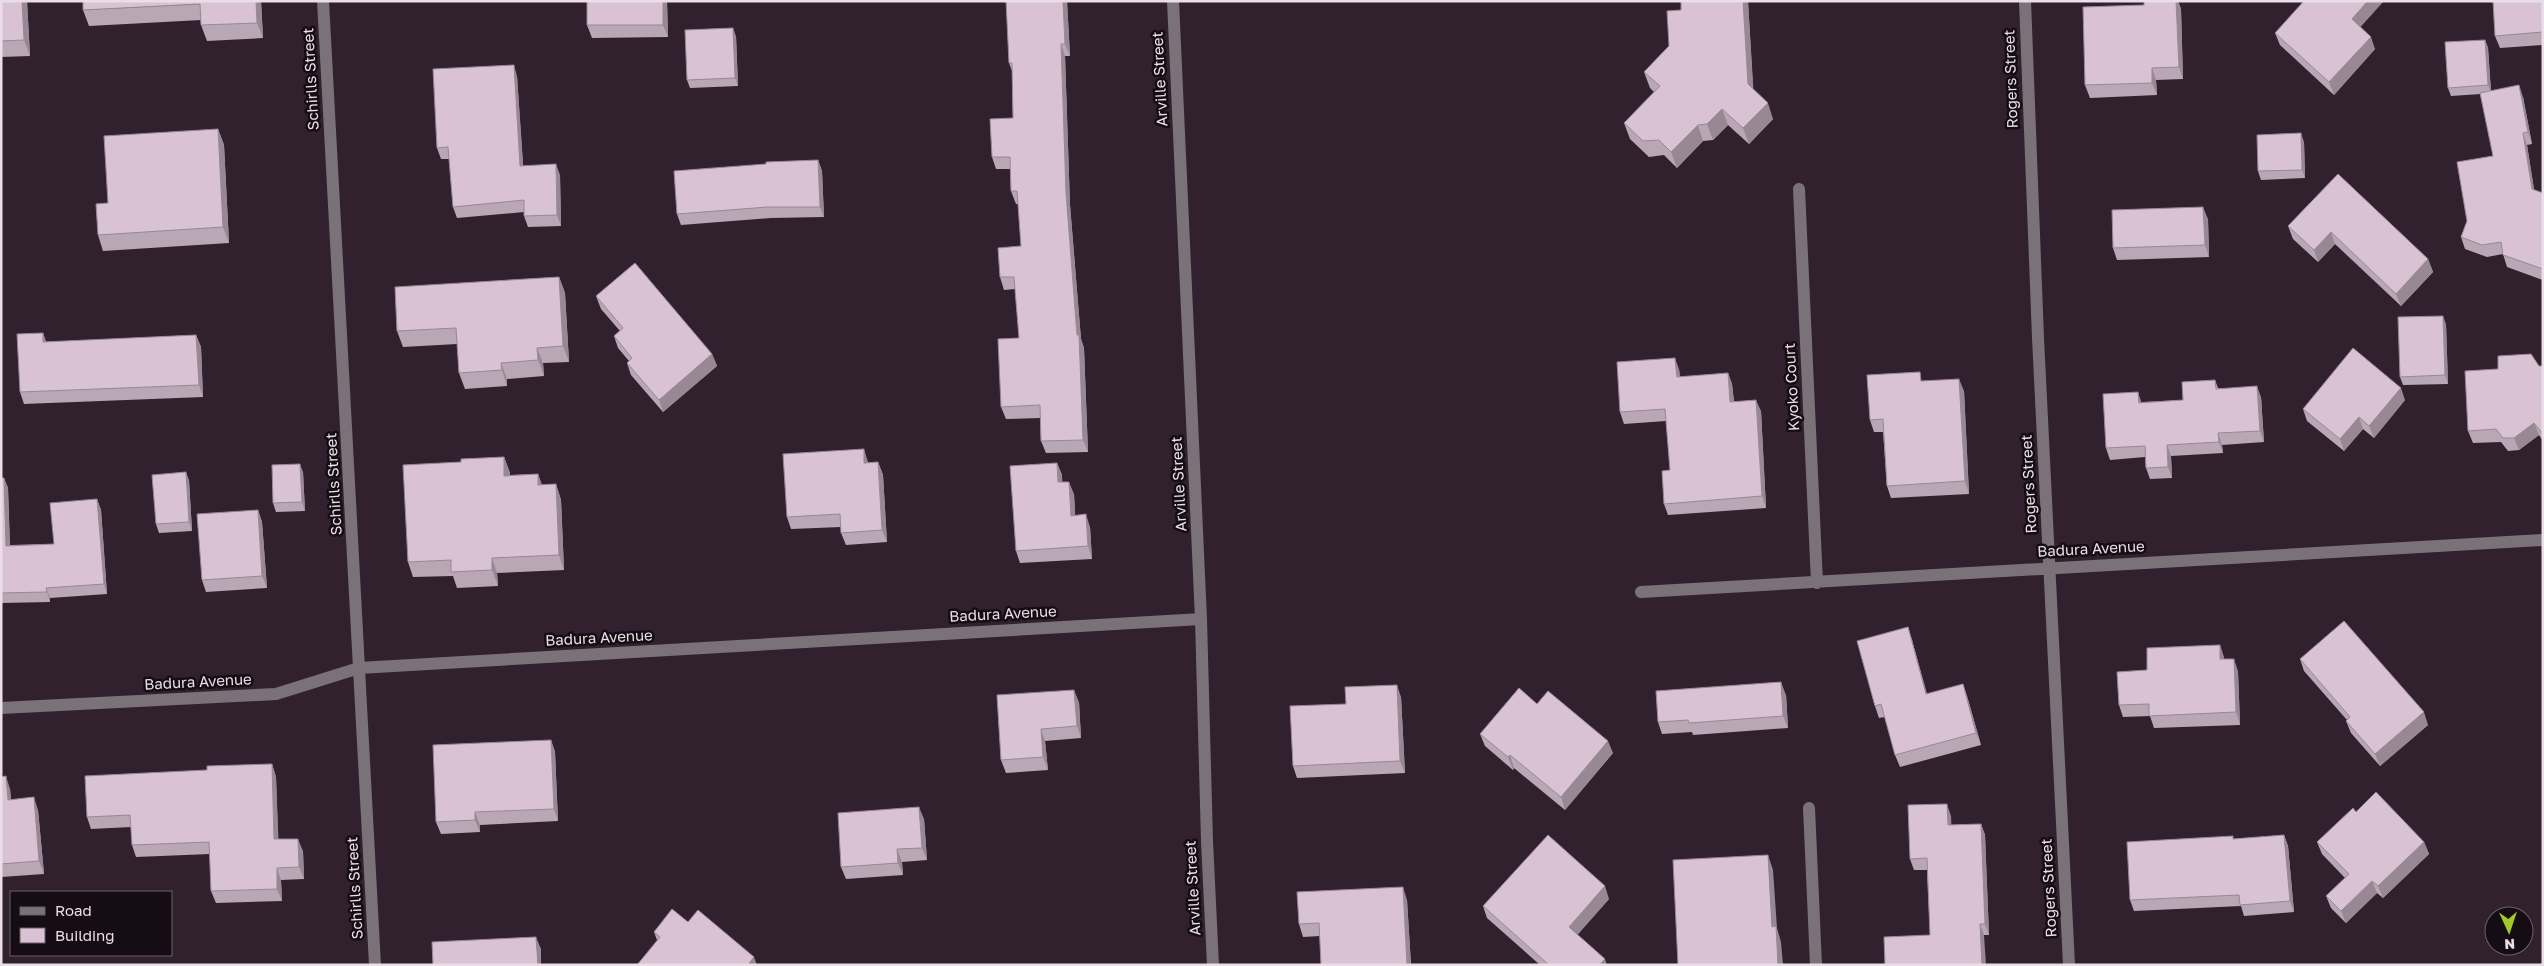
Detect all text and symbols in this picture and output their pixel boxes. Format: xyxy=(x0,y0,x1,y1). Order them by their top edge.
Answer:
street label: Schirlls Street xyxy=(298,27,322,131)
street label: Rogers Street xyxy=(1999,29,2021,129)
street label: Arville Street xyxy=(1148,31,1170,127)
street label: Kyoko Court xyxy=(1780,343,1802,432)
street label: Schirlls Street xyxy=(321,432,345,536)
street label: Rogers Street xyxy=(2016,434,2040,534)
street label: Arville Street xyxy=(1167,436,1189,532)
street label: Badura Avenue xyxy=(2037,536,2145,560)
street label: Badura Avenue xyxy=(949,601,1057,625)
street label: Badura Avenue xyxy=(545,625,653,649)
street label: Badura Avenue xyxy=(144,669,252,693)
street label: Schirlls Street xyxy=(342,836,366,940)
street label: Rogers Street xyxy=(2036,838,2060,938)
street label: Arville Street xyxy=(1181,840,1203,936)
legend xyxy=(10,891,172,956)
text: Road xyxy=(55,901,92,919)
north arrow xyxy=(2484,906,2534,956)
text: Building xyxy=(55,926,115,944)
text: N xyxy=(2504,936,2515,953)

